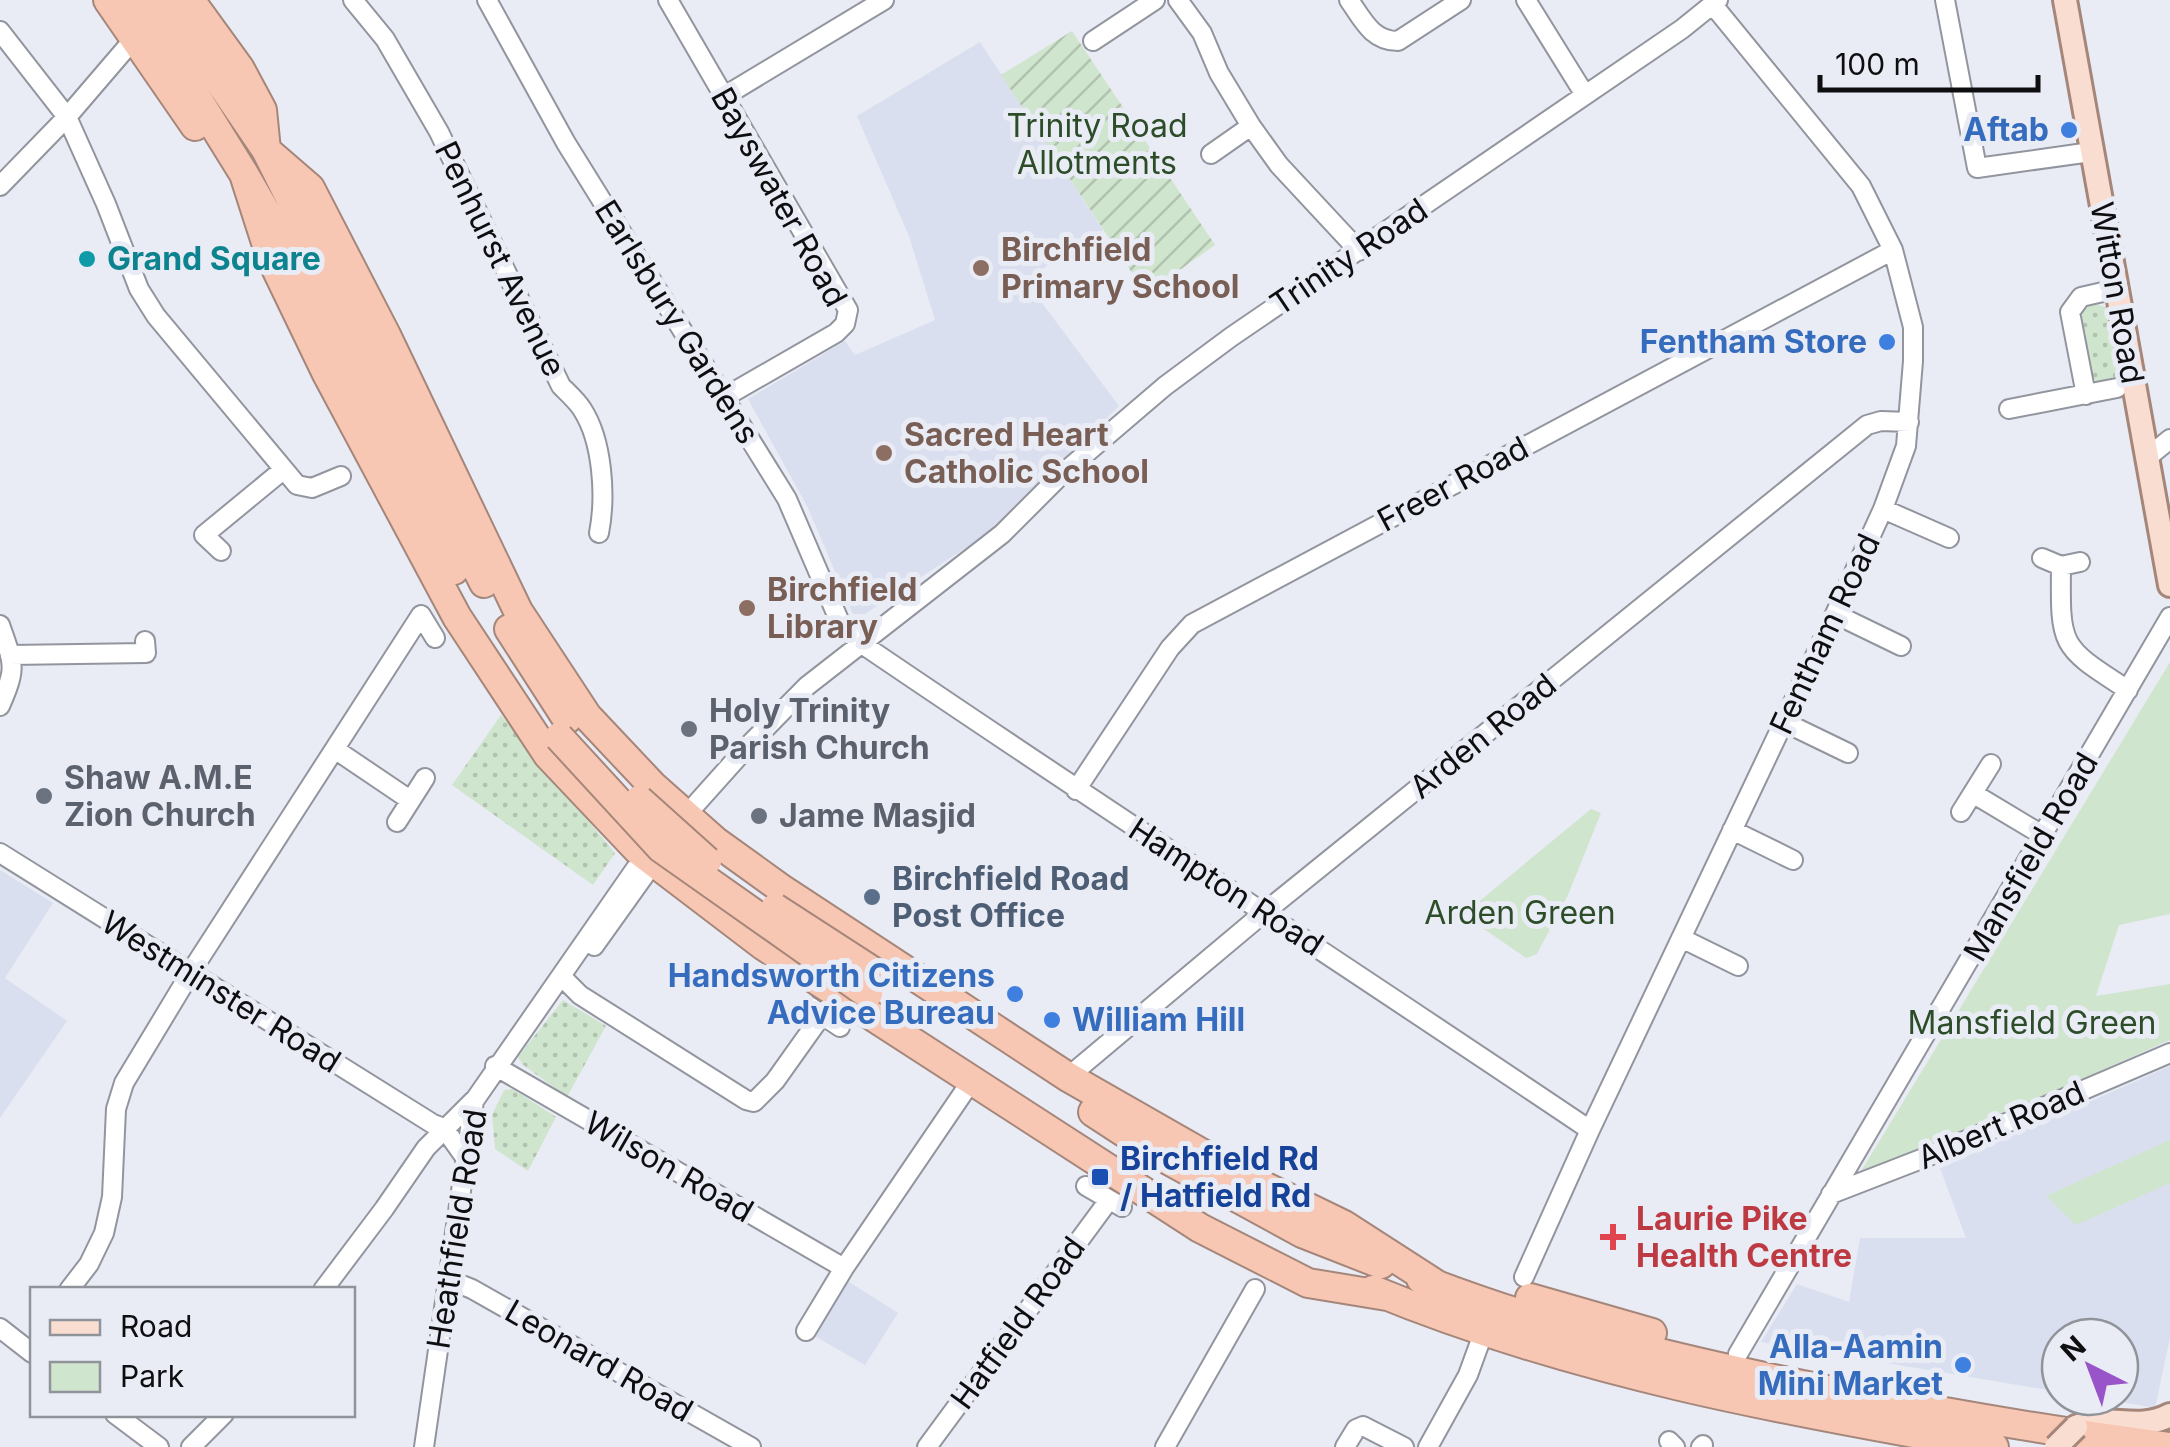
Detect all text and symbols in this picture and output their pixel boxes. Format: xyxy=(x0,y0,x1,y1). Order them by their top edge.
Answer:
scale bar xyxy=(1820,30,2038,92)
text: 100 m xyxy=(1835,46,1920,82)
street label: Bayswater Road xyxy=(703,80,856,313)
park label: Trinity Road Allotments xyxy=(1006,106,1188,182)
place label: Aftab xyxy=(1963,110,2049,149)
marker: Aftab xyxy=(2058,119,2080,141)
street label: Penhurst Avenue xyxy=(427,135,574,383)
street label: Trinity Road xyxy=(1263,190,1435,323)
street label: Earlsbury Gardens xyxy=(587,193,768,451)
street label: Witton Road xyxy=(2082,199,2153,387)
place label: Birchfield Primary School xyxy=(1001,230,1239,306)
place label: Grand Square xyxy=(107,239,321,278)
marker: Grand Square xyxy=(76,248,98,270)
marker: Birchfield Primary School xyxy=(970,257,992,279)
place label: Fentham Store xyxy=(1640,322,1867,361)
marker: Fentham Store xyxy=(1876,331,1898,353)
place label: Sacred Heart Catholic School xyxy=(904,415,1149,491)
street label: Freer Road xyxy=(1371,428,1535,540)
marker: Sacred Heart Catholic School xyxy=(873,442,895,464)
street label: Fentham Road xyxy=(1761,527,1888,740)
place label: Birchfield Library xyxy=(767,570,917,646)
marker: Birchfield Library xyxy=(736,597,758,619)
street label: Arden Road xyxy=(1402,665,1564,806)
place label: Holy Trinity Parish Church xyxy=(709,691,930,767)
marker: Holy Trinity Parish Church xyxy=(678,718,700,740)
street label: Mansfield Road xyxy=(1955,745,2106,968)
place label: Shaw A.M.E Zion Church xyxy=(64,758,256,834)
marker: Shaw A.M.E Zion Church xyxy=(33,785,55,807)
place label: Jame Masjid xyxy=(779,796,976,835)
marker: Jame Masjid xyxy=(748,805,770,827)
street label: Hampton Road xyxy=(1122,809,1331,964)
place label: Birchfield Road Post Office xyxy=(892,859,1129,935)
marker: Birchfield Road Post Office xyxy=(861,886,883,908)
park label: Arden Green xyxy=(1424,893,1616,932)
street label: Westminster Road xyxy=(95,902,348,1081)
place label: Handsworth Citizens Advice Bureau xyxy=(668,956,995,1032)
marker: Handsworth Citizens Advice Bureau xyxy=(1004,983,1026,1005)
place label: William Hill xyxy=(1072,1000,1245,1039)
park label: Mansfield Green xyxy=(1908,1003,2156,1042)
marker: William Hill xyxy=(1041,1009,1063,1031)
street label: Albert Road xyxy=(1912,1072,2090,1177)
street label: Wilson Road xyxy=(578,1103,760,1231)
street label: Heathfield Road xyxy=(418,1106,495,1351)
place label: Birchfield Rd / Hatfield Rd xyxy=(1120,1139,1319,1215)
marker: Birchfield Rd / Hatfield Rd xyxy=(1089,1166,1111,1188)
place label: Laurie Pike Health Centre xyxy=(1636,1199,1852,1275)
marker: Laurie Pike Health Centre xyxy=(1600,1224,1626,1250)
street label: Hatfield Road xyxy=(942,1229,1093,1416)
legend xyxy=(30,1287,355,1417)
street label: Leonard Road xyxy=(499,1291,700,1430)
text: Road xyxy=(120,1308,192,1344)
north arrow xyxy=(2040,1317,2140,1417)
place label: Alla-Aamin Mini Market xyxy=(1758,1327,1943,1403)
text: N xyxy=(2054,1329,2093,1368)
marker: Alla-Aamin Mini Market xyxy=(1952,1354,1974,1376)
text: Park xyxy=(120,1358,185,1394)

